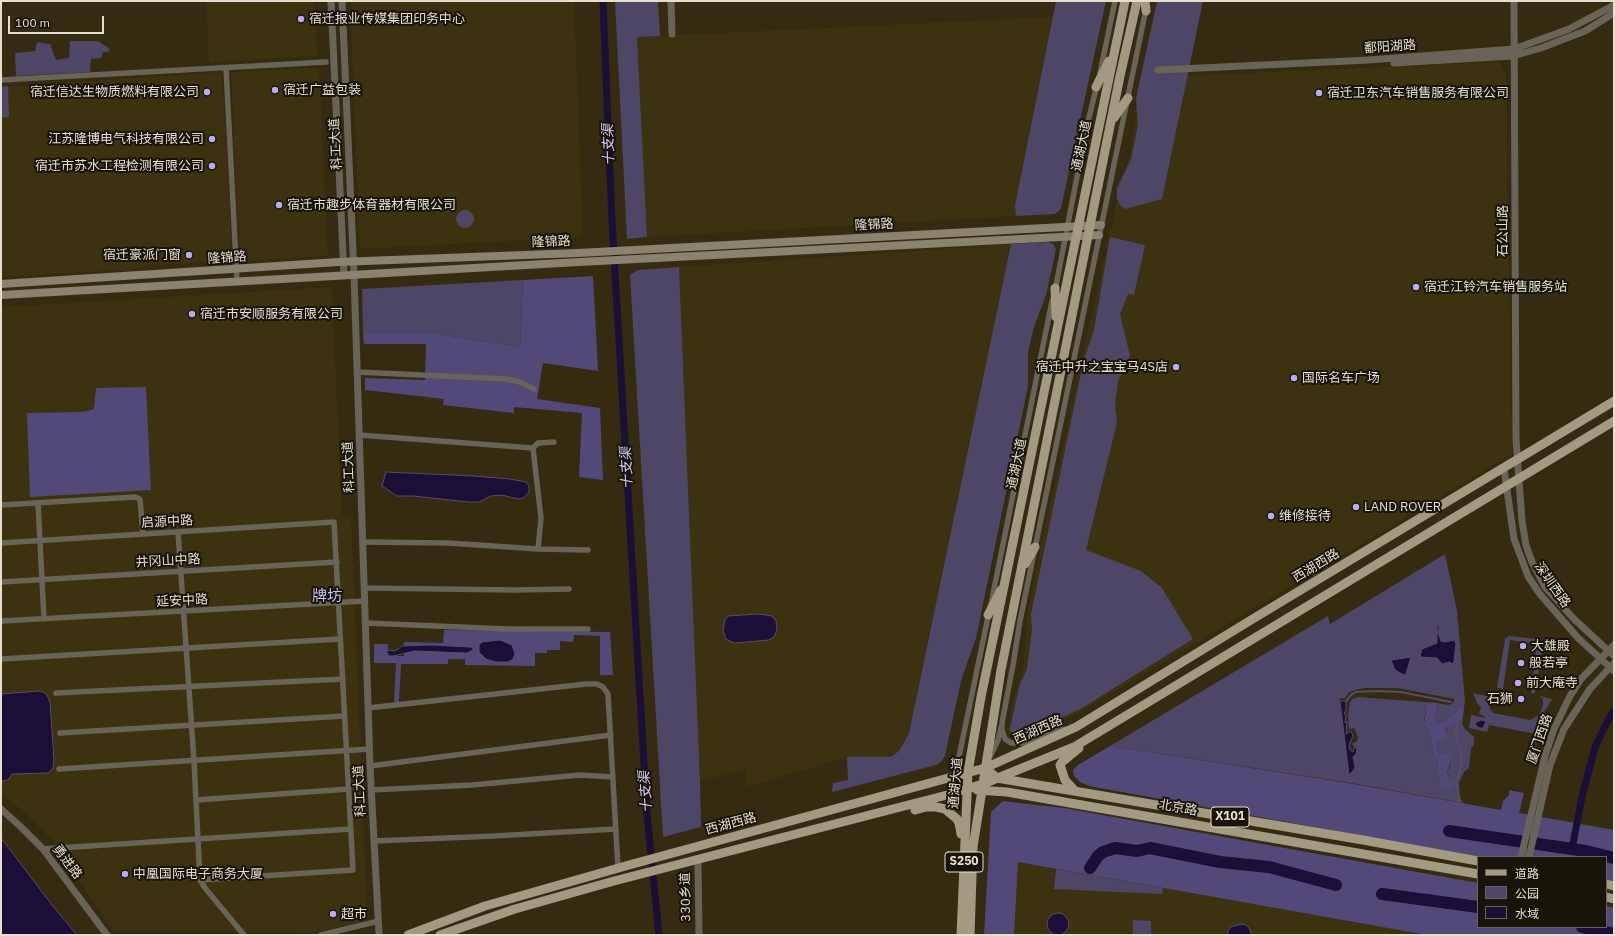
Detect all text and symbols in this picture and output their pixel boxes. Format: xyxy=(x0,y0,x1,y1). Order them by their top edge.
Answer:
scale bar xyxy=(10,8,106,34)
place label: 宿迁报业传媒集团印务中心 xyxy=(309,11,465,27)
marker: 宿迁报业传媒集团印务中心 xyxy=(296,14,306,24)
text: 100 m xyxy=(15,15,50,30)
street label: 鄱阳湖路 xyxy=(1364,37,1416,57)
place label: 宿迁广益包装 xyxy=(283,82,361,98)
place label: 宿迁信达生物质燃料有限公司 xyxy=(30,84,199,100)
marker: 宿迁广益包装 xyxy=(270,85,280,95)
place label: 宿迁卫东汽车销售服务有限公司 xyxy=(1327,85,1509,101)
marker: 宿迁信达生物质燃料有限公司 xyxy=(202,87,212,97)
marker: 宿迁卫东汽车销售服务有限公司 xyxy=(1314,88,1324,98)
street label: 科工大道 xyxy=(327,118,345,170)
street label: 通湖大道 xyxy=(1069,119,1095,173)
water label: 十支渠 xyxy=(600,124,618,166)
place label: 江苏隆博电气科技有限公司 xyxy=(48,131,204,147)
marker: 江苏隆博电气科技有限公司 xyxy=(207,134,217,144)
place label: 宿迁市苏水工程检测有限公司 xyxy=(35,158,204,174)
marker: 宿迁市苏水工程检测有限公司 xyxy=(207,161,217,171)
place label: 宿迁市趣步体育器材有限公司 xyxy=(287,197,456,213)
marker: 宿迁市趣步体育器材有限公司 xyxy=(274,200,284,210)
street label: 石公山路 xyxy=(1495,205,1511,257)
street label: 隆锦路 xyxy=(854,216,894,234)
street label: 隆锦路 xyxy=(531,234,571,250)
place label: 宿迁豪派门窗 xyxy=(103,247,181,263)
street label: 隆锦路 xyxy=(207,249,247,267)
marker: 宿迁豪派门窗 xyxy=(184,250,194,260)
place label: 宿迁江铃汽车销售服务站 xyxy=(1424,279,1567,295)
marker: 宿迁江铃汽车销售服务站 xyxy=(1411,282,1421,292)
place label: 宿迁市安顺服务有限公司 xyxy=(200,306,343,322)
marker: 宿迁市安顺服务有限公司 xyxy=(187,309,197,319)
place label: 宿迁中升之宝宝马4S店 xyxy=(1036,359,1168,375)
marker: 宿迁中升之宝宝马4S店 xyxy=(1171,362,1181,372)
place label: 国际名车广场 xyxy=(1302,370,1380,386)
marker: 国际名车广场 xyxy=(1289,373,1299,383)
street label: 通湖大道 xyxy=(1004,437,1030,491)
street label: 科工大道 xyxy=(340,441,358,493)
water label: 十支渠 xyxy=(618,447,636,489)
place label: LAND ROVER xyxy=(1364,499,1441,515)
marker: LAND ROVER xyxy=(1351,502,1361,512)
place label: 维修接待 xyxy=(1279,508,1331,524)
marker: 维修接待 xyxy=(1266,511,1276,521)
street label: 启源中路 xyxy=(141,513,193,531)
street label: 西湖西路 xyxy=(1290,546,1342,586)
street label: 井冈山中路 xyxy=(135,552,201,570)
street label: 深圳西路 xyxy=(1531,559,1573,611)
district label: 牌坊 xyxy=(312,588,342,606)
street label: 延安中路 xyxy=(156,592,208,610)
place label: 大雄殿 xyxy=(1531,638,1570,654)
marker: 大雄殿 xyxy=(1518,641,1528,651)
place label: 般若亭 xyxy=(1529,655,1568,671)
marker: 般若亭 xyxy=(1516,658,1526,668)
place label: 前大庵寺 xyxy=(1526,675,1578,691)
marker: 前大庵寺 xyxy=(1513,678,1523,688)
place label: 石狮 xyxy=(1487,691,1513,707)
marker: 石狮 xyxy=(1516,694,1526,704)
street label: 西湖西路 xyxy=(1011,712,1065,748)
street label: 厦门西路 xyxy=(1524,712,1556,766)
street label: 通湖大道 xyxy=(946,756,966,810)
street label: 科工大道 xyxy=(351,765,369,817)
water label: 十支渠 xyxy=(636,770,656,814)
street label: 北京路 xyxy=(1157,797,1199,819)
road number: X101 xyxy=(1211,807,1249,827)
street label: 西湖西路 xyxy=(704,810,758,838)
street label: 勇进路 xyxy=(49,842,85,882)
road number: S250 xyxy=(945,852,983,872)
legend xyxy=(1477,856,1607,928)
place label: 中凰国际电子商务大厦 xyxy=(133,866,263,882)
text: 道路 xyxy=(1515,866,1539,881)
marker: 中凰国际电子商务大厦 xyxy=(120,869,130,879)
street label: 330乡道 xyxy=(678,872,694,922)
text: 公园 xyxy=(1515,886,1539,901)
place label: 超市 xyxy=(341,906,367,922)
text: 水域 xyxy=(1515,906,1539,921)
marker: 超市 xyxy=(328,909,338,919)

